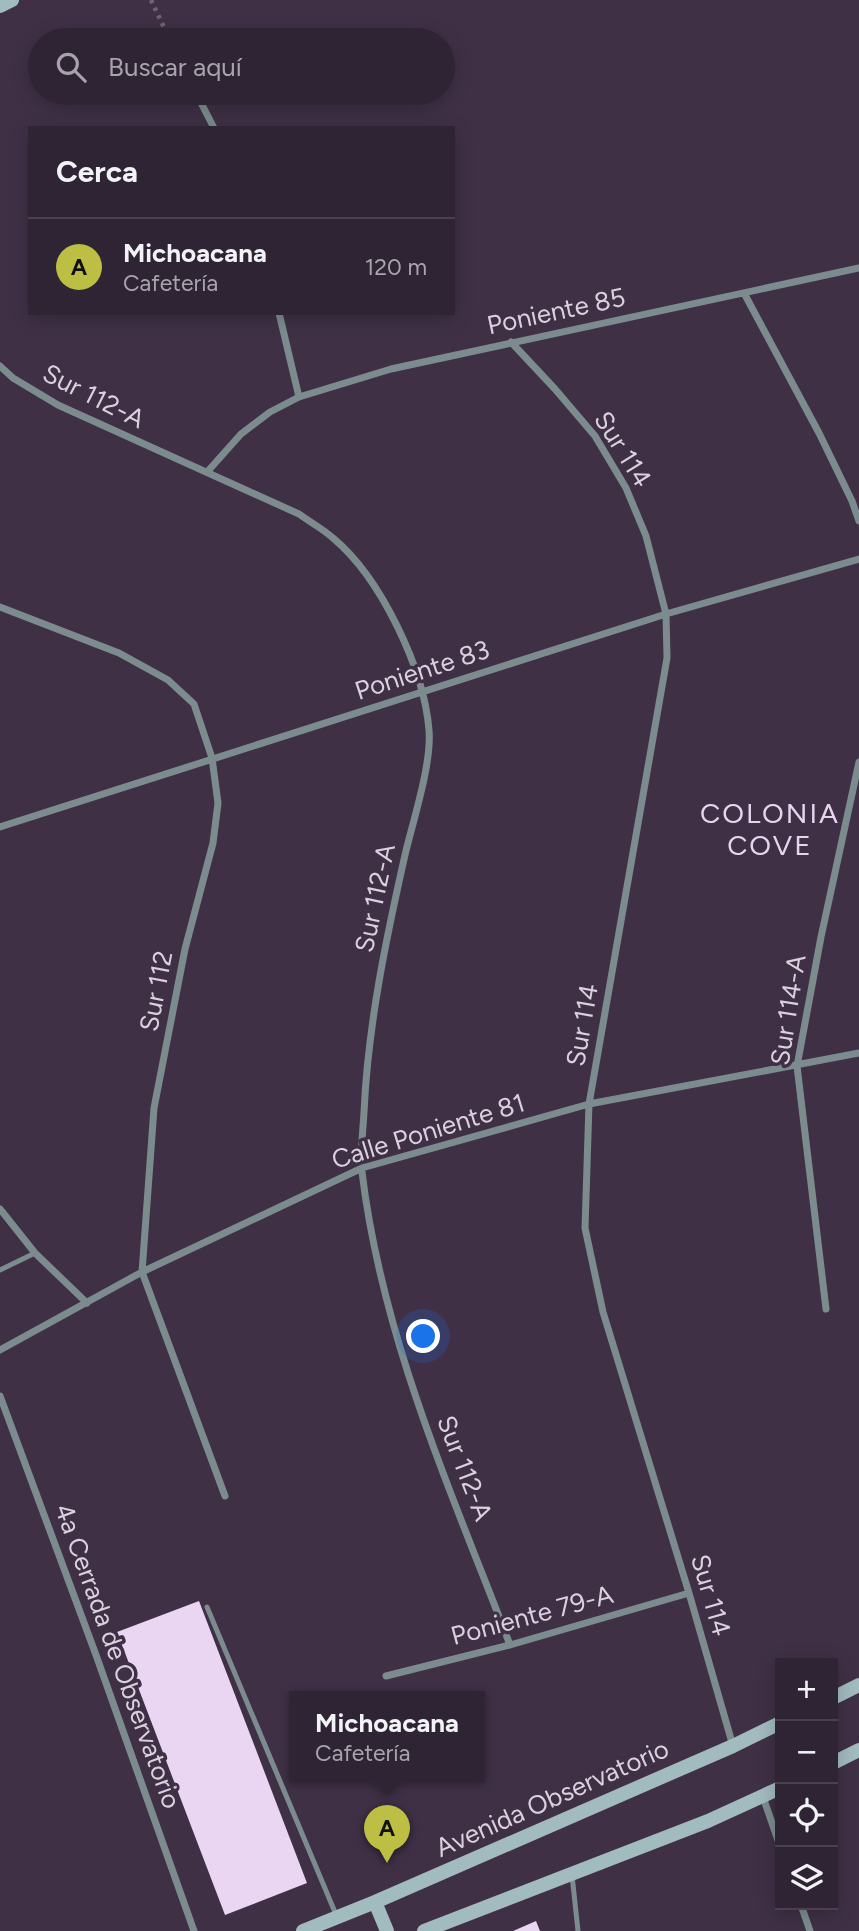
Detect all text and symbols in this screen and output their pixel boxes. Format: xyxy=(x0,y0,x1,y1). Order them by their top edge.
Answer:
search box xyxy=(28,28,455,105)
icon: search xyxy=(52,48,90,86)
text: Buscar aquí xyxy=(108,51,242,83)
text: Cerca xyxy=(56,153,138,190)
text: Michoacana xyxy=(123,237,267,269)
text: A xyxy=(71,253,87,281)
text: 120 m xyxy=(365,253,427,281)
text: Cafetería xyxy=(123,269,218,297)
street label: Poniente 85 xyxy=(484,281,628,341)
street label: Sur 112-A xyxy=(38,357,151,435)
street label: Sur 114 xyxy=(587,405,659,493)
street label: Poniente 83 xyxy=(351,633,493,707)
district label: COLONIA COVE xyxy=(700,796,840,862)
street label: Sur 112-A xyxy=(348,840,402,955)
street label: Sur 112 xyxy=(132,948,180,1034)
street label: Sur 114-A xyxy=(763,952,813,1068)
street label: Sur 114 xyxy=(559,981,605,1069)
street label: Calle Poniente 81 xyxy=(328,1086,528,1176)
your location xyxy=(406,1319,440,1353)
street label: Sur 112-A xyxy=(430,1411,500,1526)
street label: 4a Cerrada de Observatorio xyxy=(48,1499,188,1813)
street label: Sur 114 xyxy=(684,1551,738,1639)
street label: Poniente 79-A xyxy=(447,1578,617,1652)
map controls xyxy=(775,1658,838,1910)
button: + xyxy=(775,1658,838,1721)
popup xyxy=(289,1691,485,1782)
text: Michoacana xyxy=(315,1707,459,1739)
button: − xyxy=(775,1721,838,1784)
street label: Avenida Observatorio xyxy=(430,1732,674,1864)
text: Cafetería xyxy=(315,1739,410,1767)
button: locate xyxy=(775,1784,838,1847)
pin: A xyxy=(364,1805,410,1863)
button: layers xyxy=(775,1847,838,1910)

